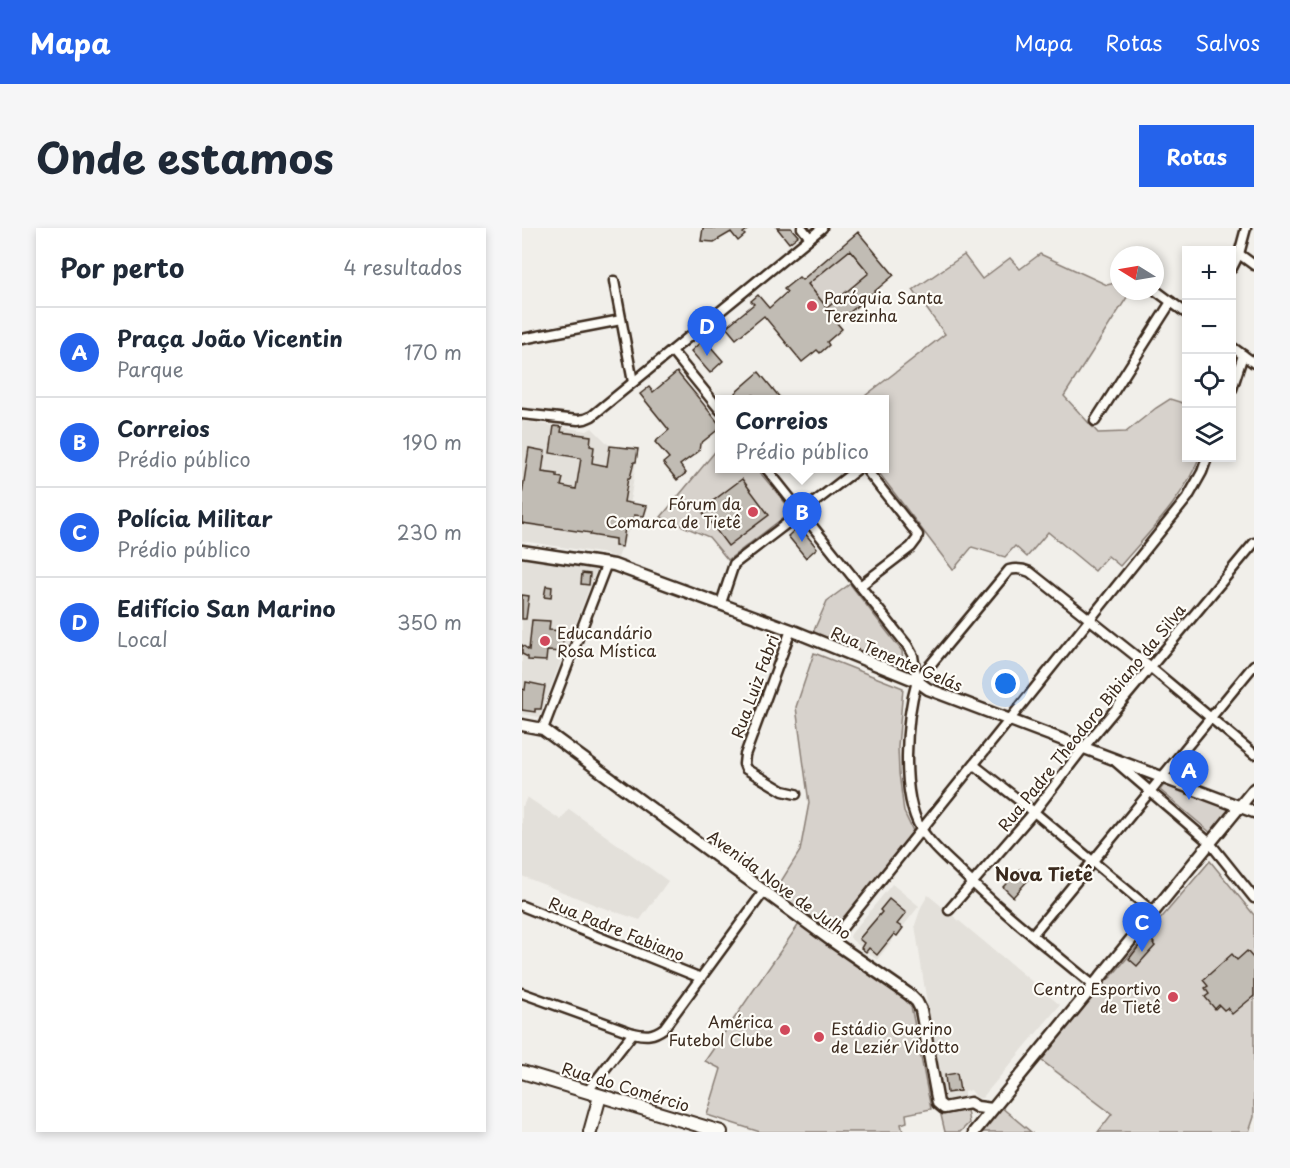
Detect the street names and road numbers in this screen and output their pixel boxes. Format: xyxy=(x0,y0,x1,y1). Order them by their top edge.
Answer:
street label: Rua Padre Theodoro Bibiano da Silva xyxy=(991,598,1191,836)
street label: Rua Tenente Gelás xyxy=(827,619,967,697)
street label: Rua Luiz Fabri xyxy=(724,631,784,741)
street label: Avenida Nove de Julho xyxy=(703,823,857,945)
street label: Rua Padre Fabiano xyxy=(545,890,689,966)
street label: Rua do Comércio xyxy=(559,1055,693,1117)

